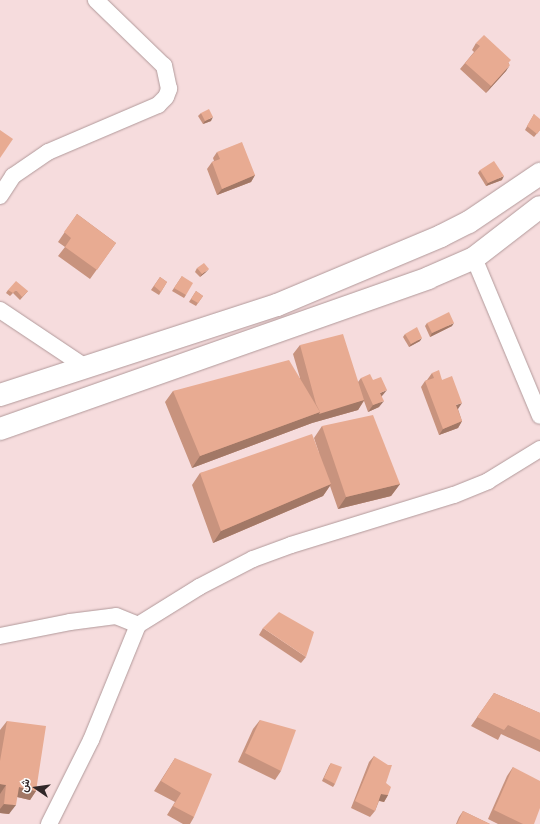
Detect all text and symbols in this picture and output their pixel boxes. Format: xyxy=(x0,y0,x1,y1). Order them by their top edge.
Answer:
north arrow xyxy=(16,768,56,808)
text: ش xyxy=(16,777,33,793)

